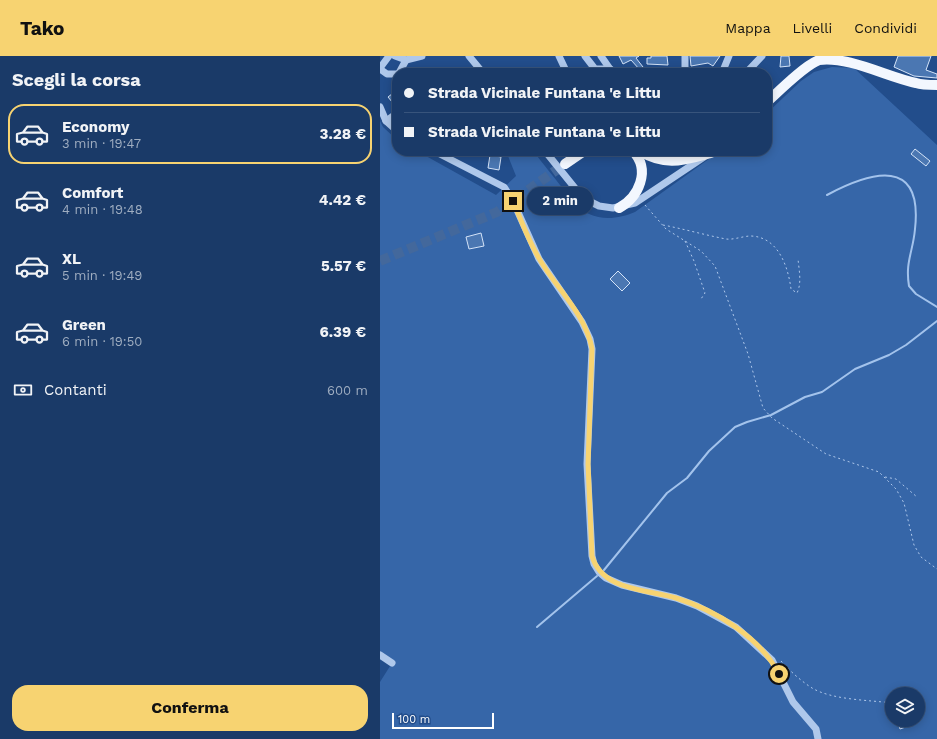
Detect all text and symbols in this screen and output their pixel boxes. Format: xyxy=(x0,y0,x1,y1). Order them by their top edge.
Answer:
text: Tako xyxy=(20,17,64,40)
text: Mappa xyxy=(725,20,771,36)
text: Livelli xyxy=(793,20,832,36)
text: Condividi xyxy=(854,20,917,36)
text: Scegli la corsa xyxy=(12,69,141,90)
text: Strada Vicinale Funtana 'e Littu xyxy=(428,84,661,102)
icon: car xyxy=(14,116,50,152)
text: Economy xyxy=(62,118,129,136)
text: Strada Vicinale Funtana 'e Littu xyxy=(428,123,661,141)
text: 3.28 € xyxy=(320,125,366,143)
text: 3 min · 19:47 xyxy=(62,136,141,151)
icon: car xyxy=(14,182,50,218)
text: Comfort xyxy=(62,184,123,202)
callout: 2 min xyxy=(527,187,593,215)
text: 4.42 € xyxy=(319,191,366,209)
route end xyxy=(504,192,522,210)
text: 2 min xyxy=(542,193,578,208)
text: 4 min · 19:48 xyxy=(62,202,143,217)
icon: car xyxy=(14,248,50,284)
text: XL xyxy=(62,250,81,268)
text: 5.57 € xyxy=(321,257,366,275)
text: 5 min · 19:49 xyxy=(62,268,142,283)
icon: car xyxy=(14,314,50,350)
text: Green xyxy=(62,316,106,334)
text: 6.39 € xyxy=(319,323,366,341)
text: 6 min · 19:50 xyxy=(62,334,142,349)
icon: cash xyxy=(12,379,34,401)
text: Contanti xyxy=(44,381,107,399)
text: 600 m xyxy=(327,383,368,398)
route start xyxy=(770,665,788,683)
button: Conferma xyxy=(12,685,368,731)
map controls xyxy=(885,687,925,727)
button: layers xyxy=(885,687,925,727)
scale bar xyxy=(392,711,494,730)
text: 100 m xyxy=(398,713,430,726)

